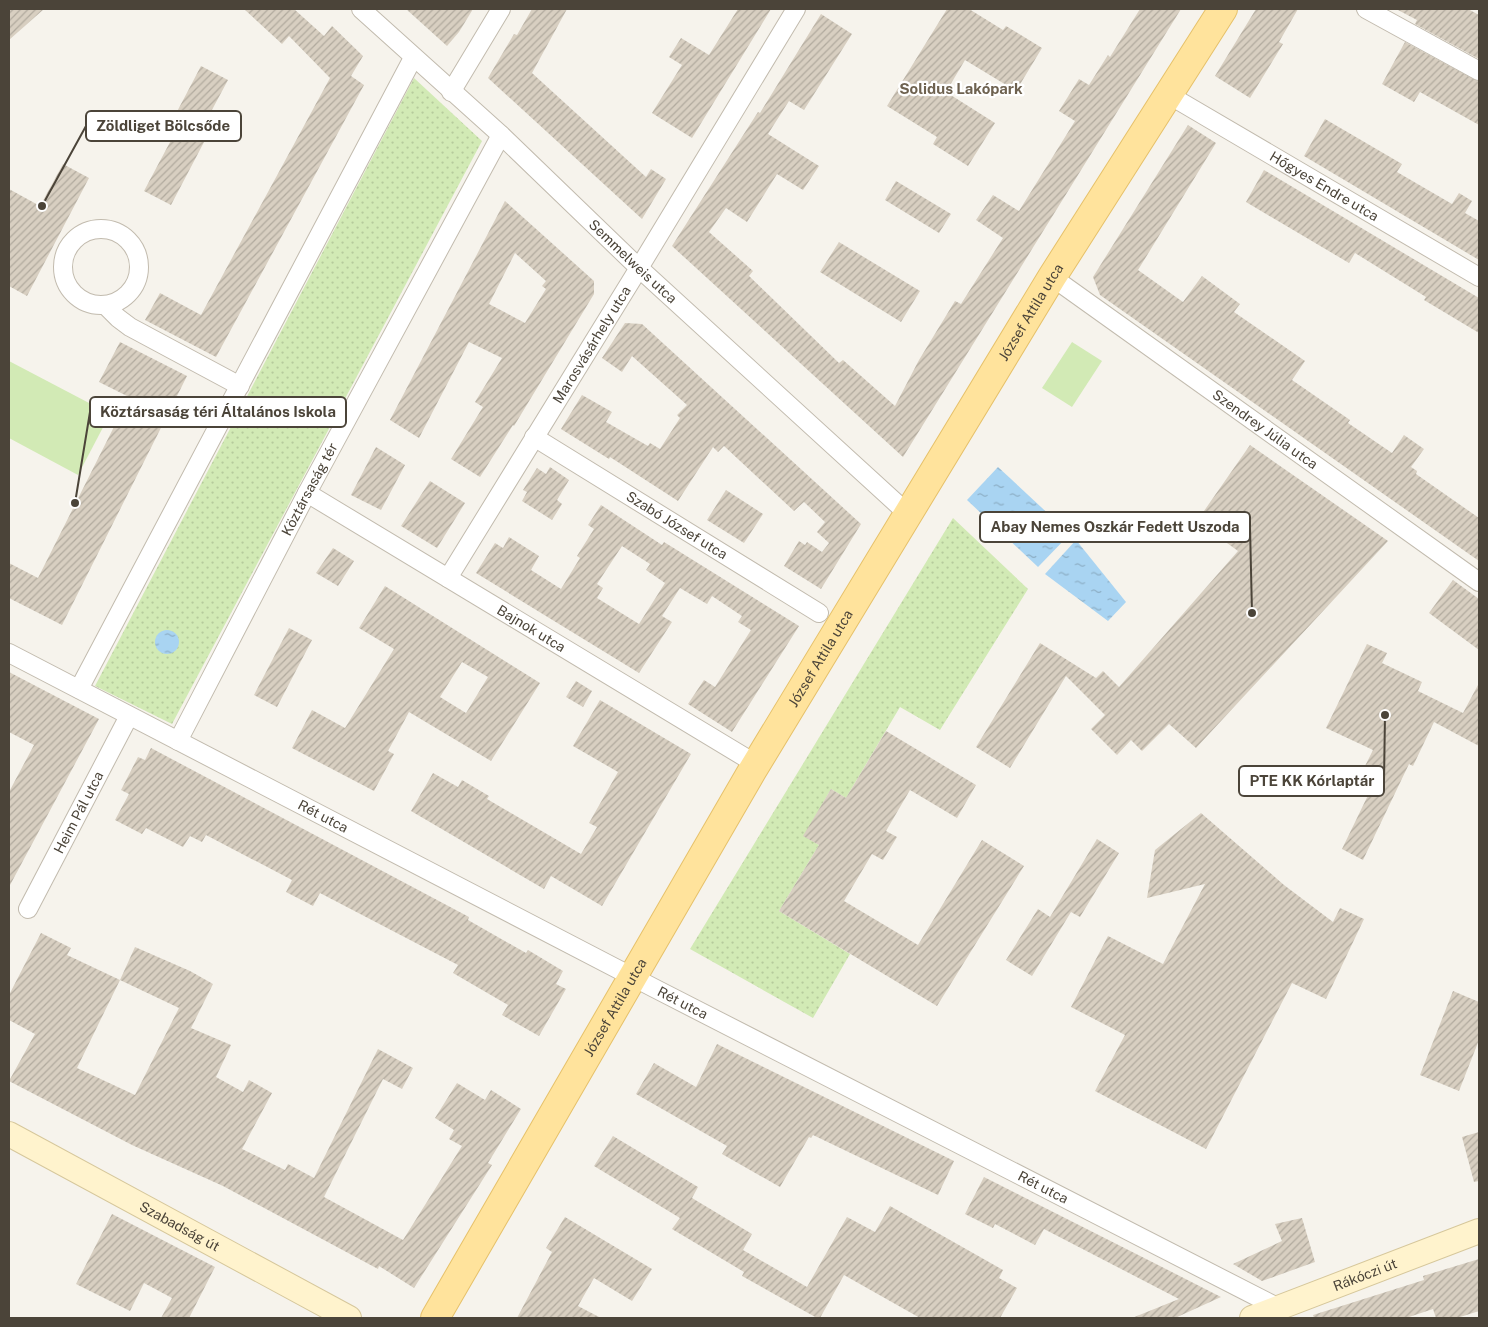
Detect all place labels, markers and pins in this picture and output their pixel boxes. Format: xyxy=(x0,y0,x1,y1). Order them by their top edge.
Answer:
callout: Zöldliget Bölcsőde xyxy=(86,111,241,141)
callout: Köztársaság téri Általános Iskola xyxy=(90,397,346,427)
callout: Abay Nemes Oszkár Fedett Uszoda xyxy=(980,512,1250,542)
callout: PTE KK Kórlaptár xyxy=(1239,766,1384,796)

